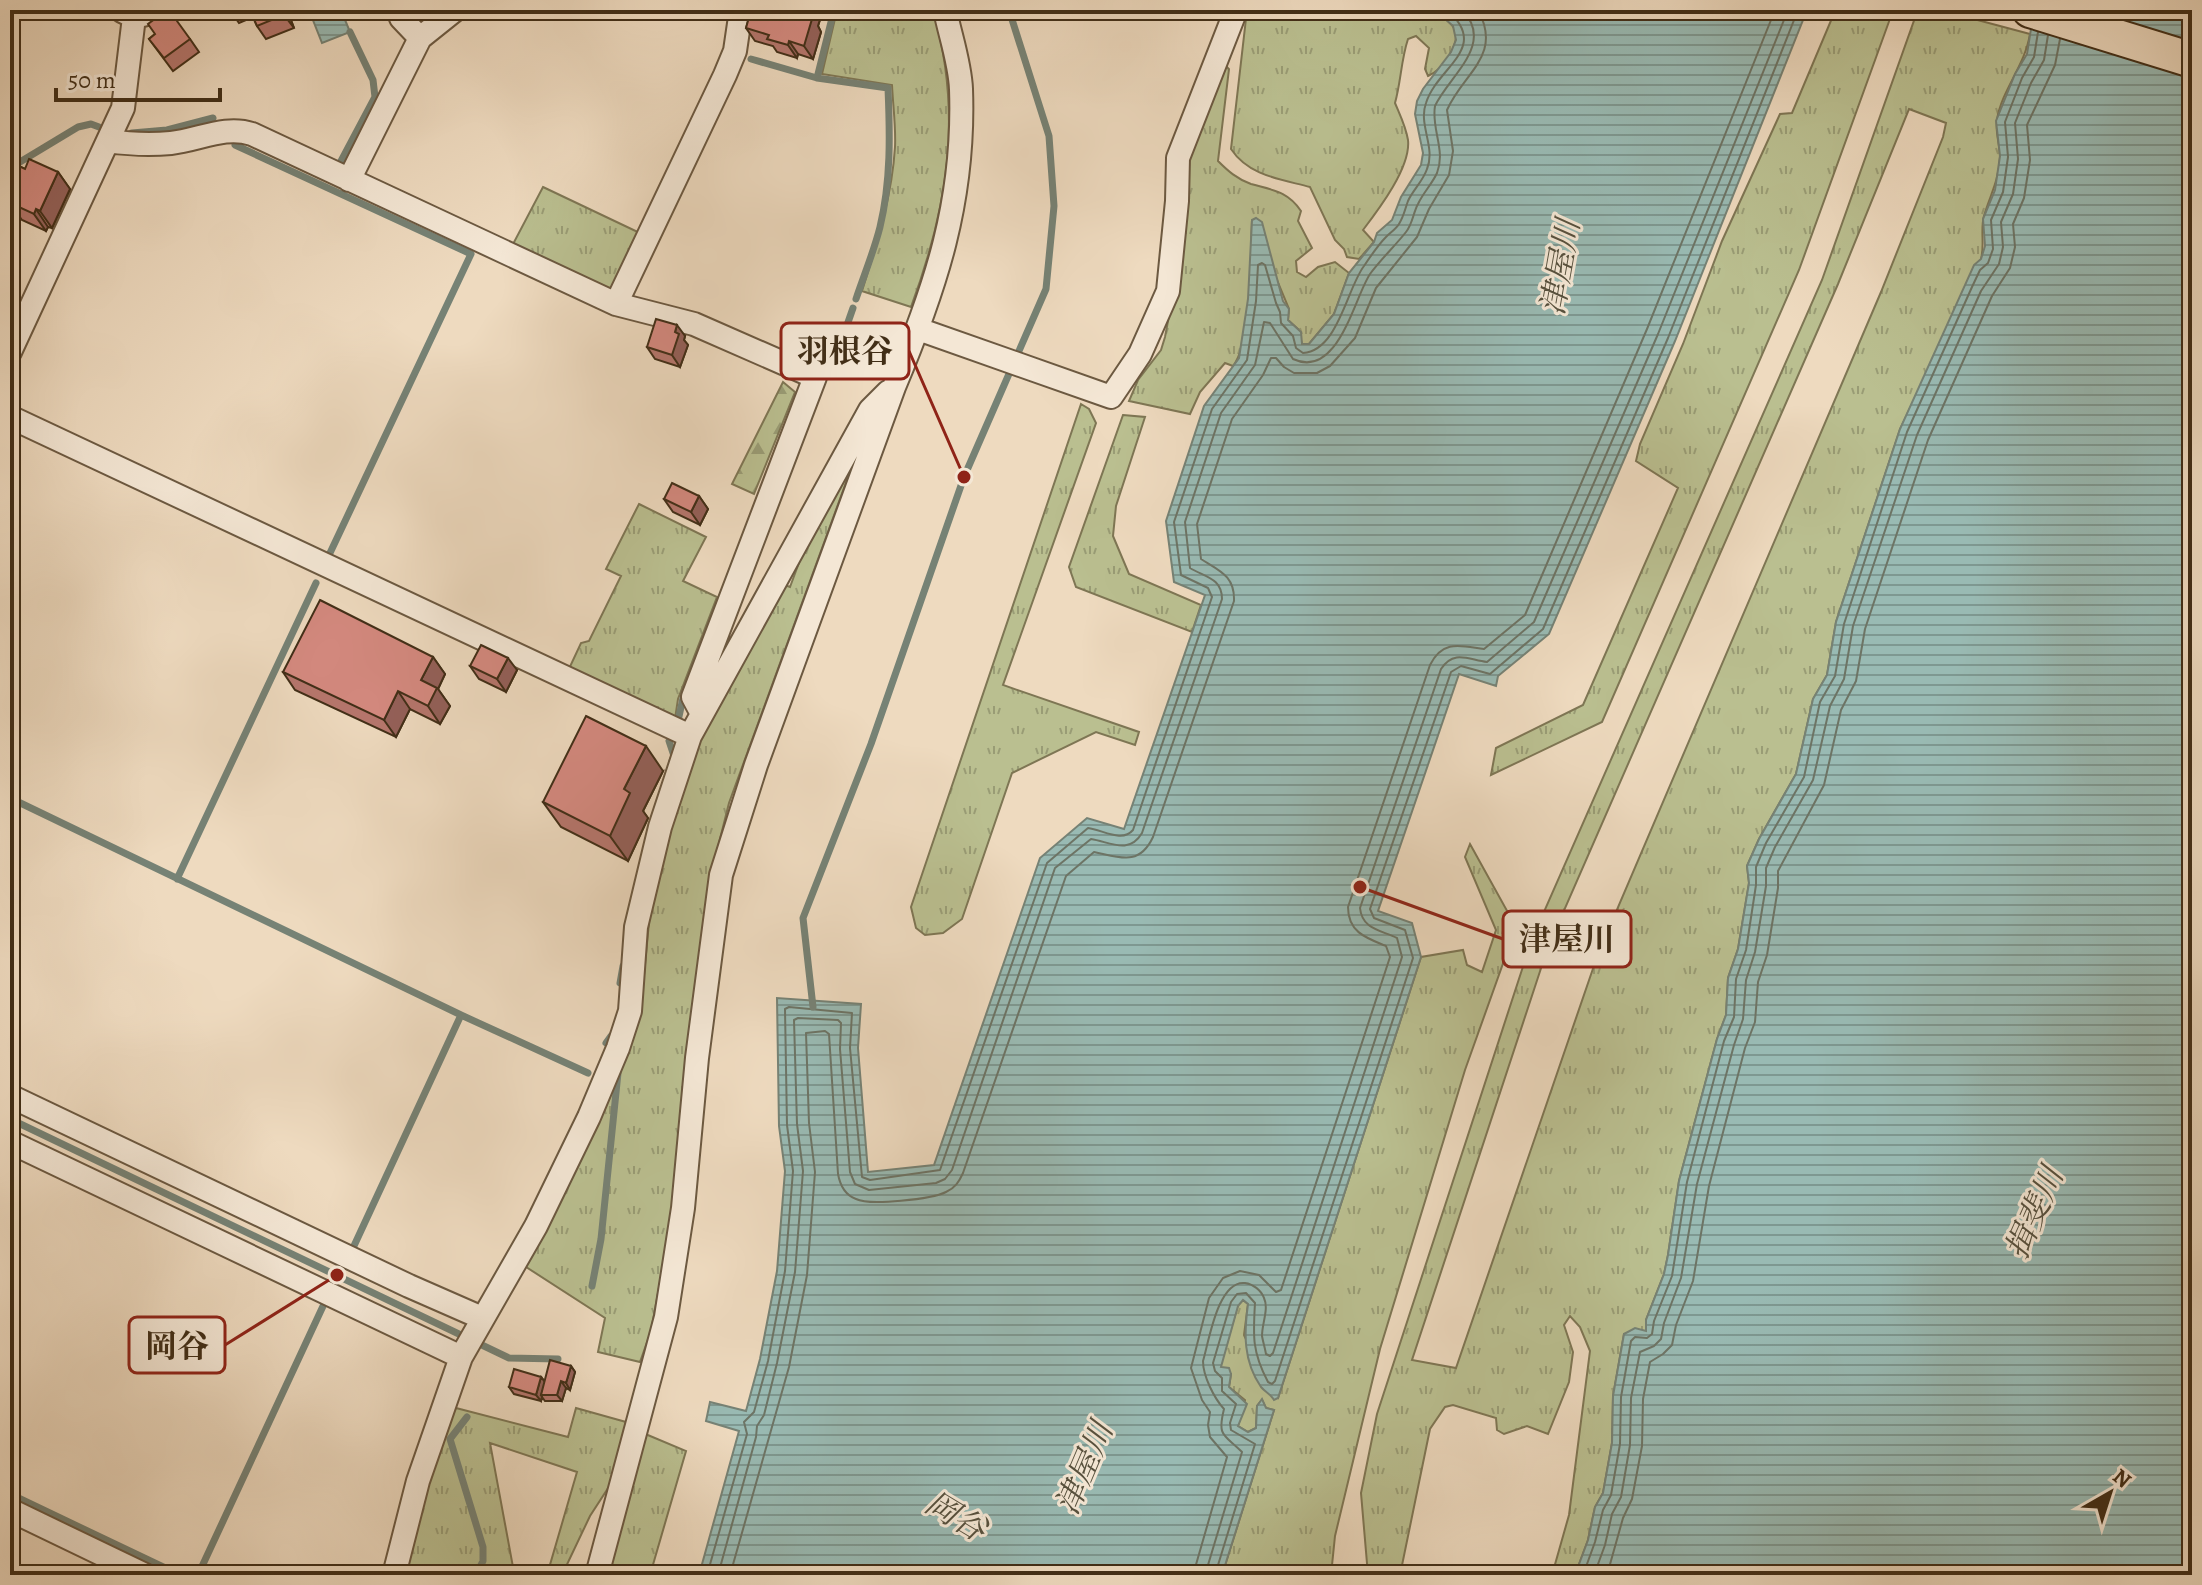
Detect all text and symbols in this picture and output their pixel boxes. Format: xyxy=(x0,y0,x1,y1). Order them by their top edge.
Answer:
scale bar xyxy=(56,52,220,102)
text: 50 m xyxy=(68,64,116,96)
water label: 津屋川 xyxy=(1530,213,1591,318)
callout: 羽根谷 xyxy=(781,323,909,379)
text: 羽根谷 xyxy=(797,329,893,373)
callout: 津屋川 xyxy=(1503,911,1631,967)
text: 津屋川 xyxy=(1519,917,1615,961)
water label: 揖斐川 xyxy=(1994,1157,2075,1266)
callout: 岡谷 xyxy=(129,1317,225,1373)
text: 岡谷 xyxy=(145,1324,209,1368)
water label: 津屋川 xyxy=(1045,1412,1124,1521)
north arrow xyxy=(2070,1453,2150,1533)
text: N xyxy=(2106,1462,2138,1495)
water label: 岡谷 xyxy=(917,1481,996,1552)

